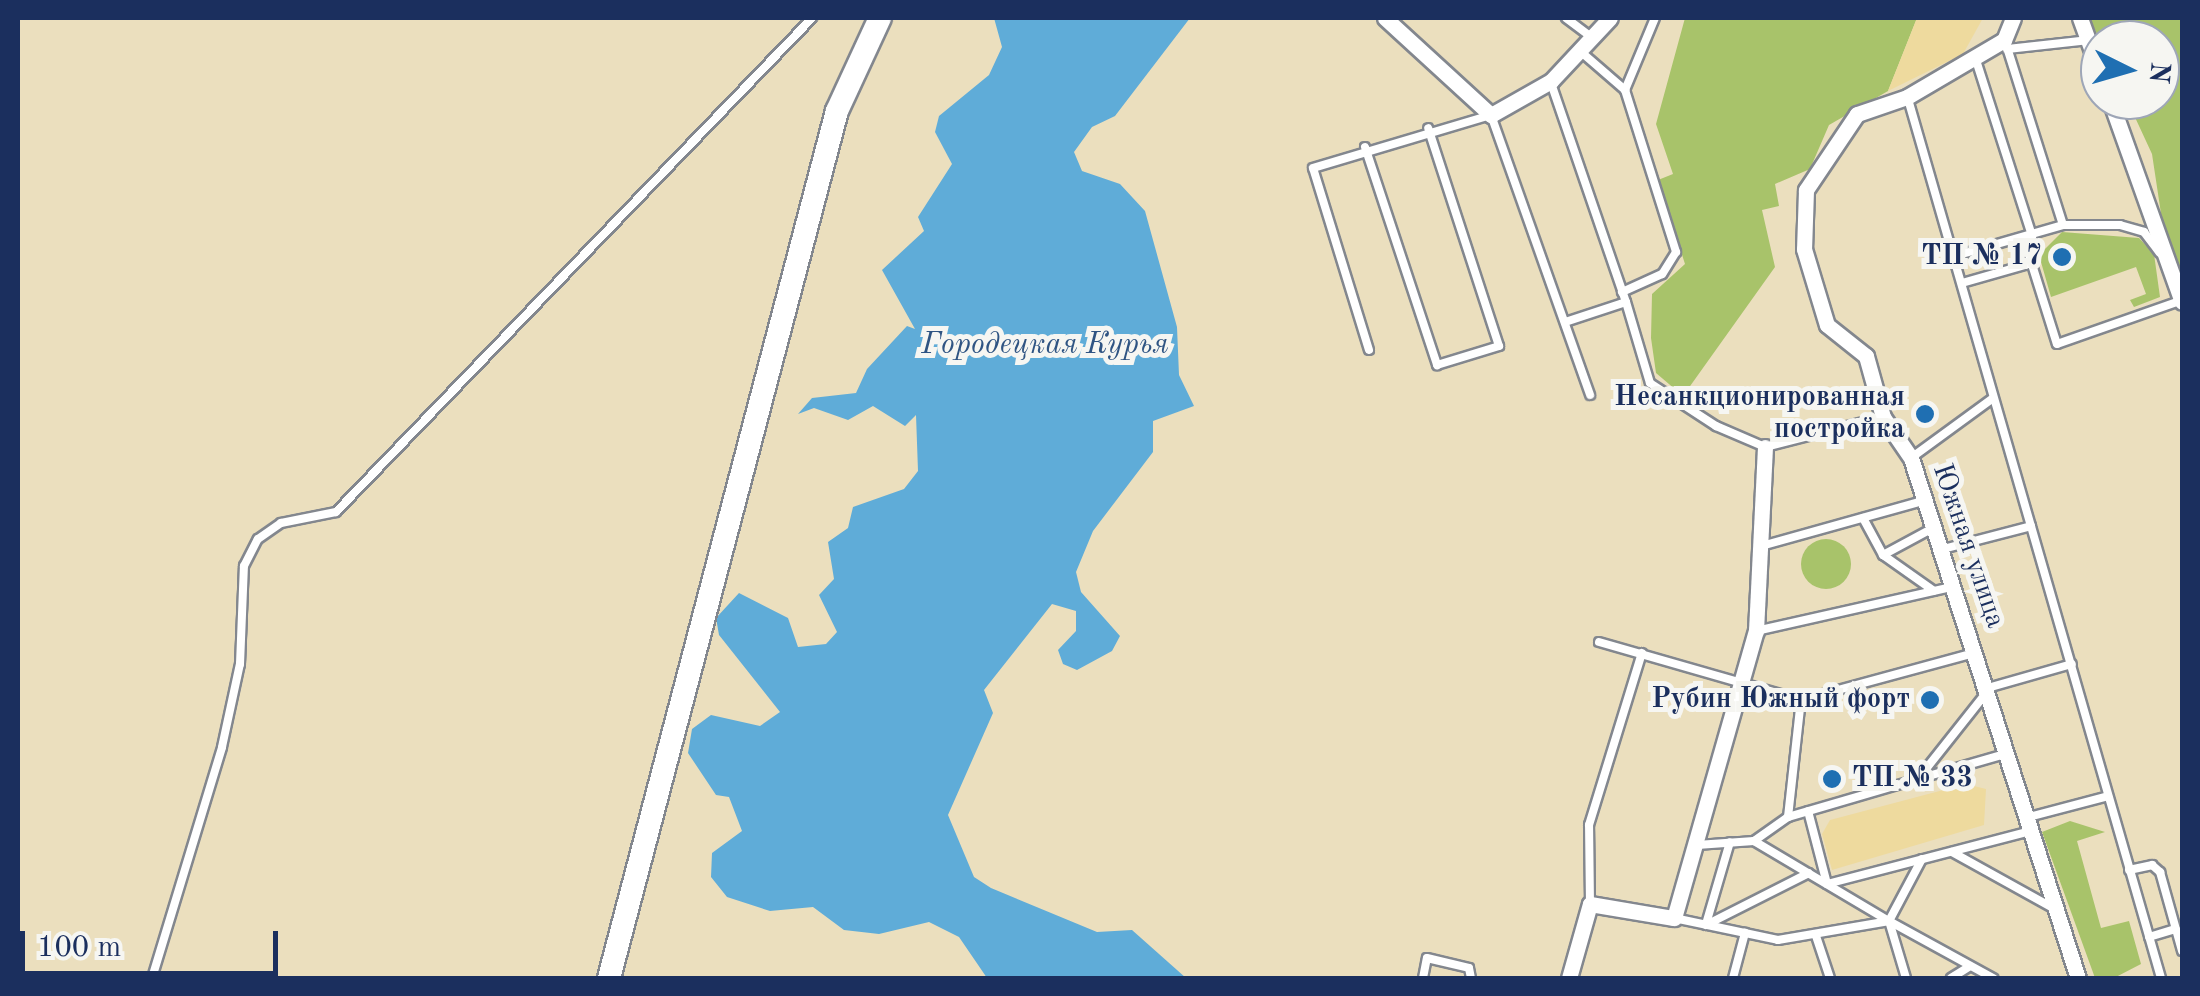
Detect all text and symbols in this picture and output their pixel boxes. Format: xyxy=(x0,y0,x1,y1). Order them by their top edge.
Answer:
north arrow xyxy=(2080,20,2180,120)
text: N xyxy=(2143,61,2173,84)
place label: ТП № 17 xyxy=(1921,240,2042,274)
marker: ТП № 17 xyxy=(2051,246,2073,268)
water label: Городецкая Курья xyxy=(921,327,1169,363)
place label: Несанкционированная постройка xyxy=(1614,381,1905,447)
marker: Несанкционированная постройка xyxy=(1914,403,1936,425)
street label: Южная улица xyxy=(1924,460,2012,632)
place label: Рубин Южный форт xyxy=(1651,683,1910,717)
marker: Рубин Южный форт xyxy=(1919,689,1941,711)
place label: ТП № 33 xyxy=(1852,762,1973,796)
marker: ТП № 33 xyxy=(1821,768,1843,790)
scale bar xyxy=(25,911,282,973)
text: 100 m xyxy=(37,933,121,963)

